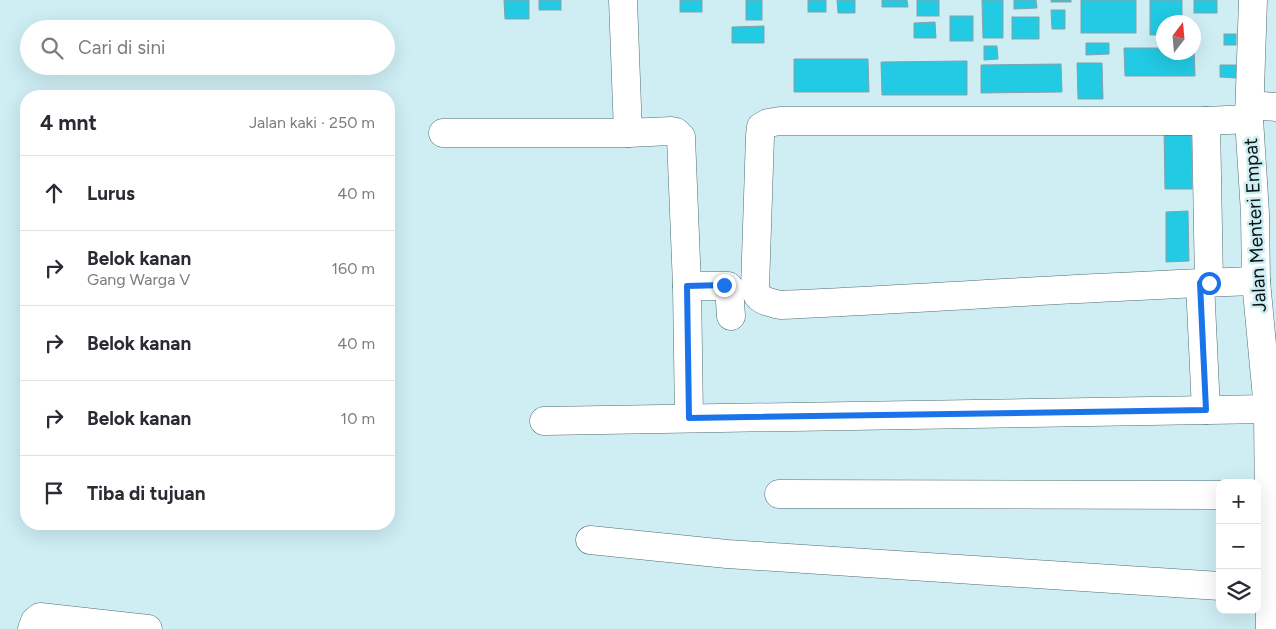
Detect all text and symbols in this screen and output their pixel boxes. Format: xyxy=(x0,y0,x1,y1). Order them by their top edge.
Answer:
north arrow xyxy=(1156,15,1201,60)
search box xyxy=(20,20,395,75)
icon: search xyxy=(38,34,66,62)
text: Cari di sini xyxy=(78,36,165,59)
text: 4 mnt xyxy=(40,110,97,135)
text: Jalan kaki · 250 m xyxy=(249,113,375,132)
street label: Jalan Menteri Empat xyxy=(1239,137,1271,313)
icon: ahead xyxy=(40,179,68,207)
text: Lurus xyxy=(87,182,135,205)
text: 40 m xyxy=(337,184,375,203)
text: Belok kanan xyxy=(87,247,191,270)
icon: right xyxy=(40,254,68,282)
text: 160 m xyxy=(332,259,375,278)
text: Gang Warga V xyxy=(87,270,190,289)
route start xyxy=(1198,272,1221,295)
route end xyxy=(713,274,736,297)
icon: right xyxy=(40,329,68,357)
text: Belok kanan xyxy=(87,332,191,355)
text: 40 m xyxy=(337,334,375,353)
icon: right xyxy=(40,404,68,432)
text: Belok kanan xyxy=(87,407,191,430)
text: 10 m xyxy=(341,409,375,428)
icon: arrive xyxy=(40,479,68,507)
map controls xyxy=(1216,479,1261,614)
button: + xyxy=(1216,479,1261,524)
text: Tiba di tujuan xyxy=(87,482,206,505)
button: − xyxy=(1216,524,1261,569)
button: layers xyxy=(1216,569,1261,614)

